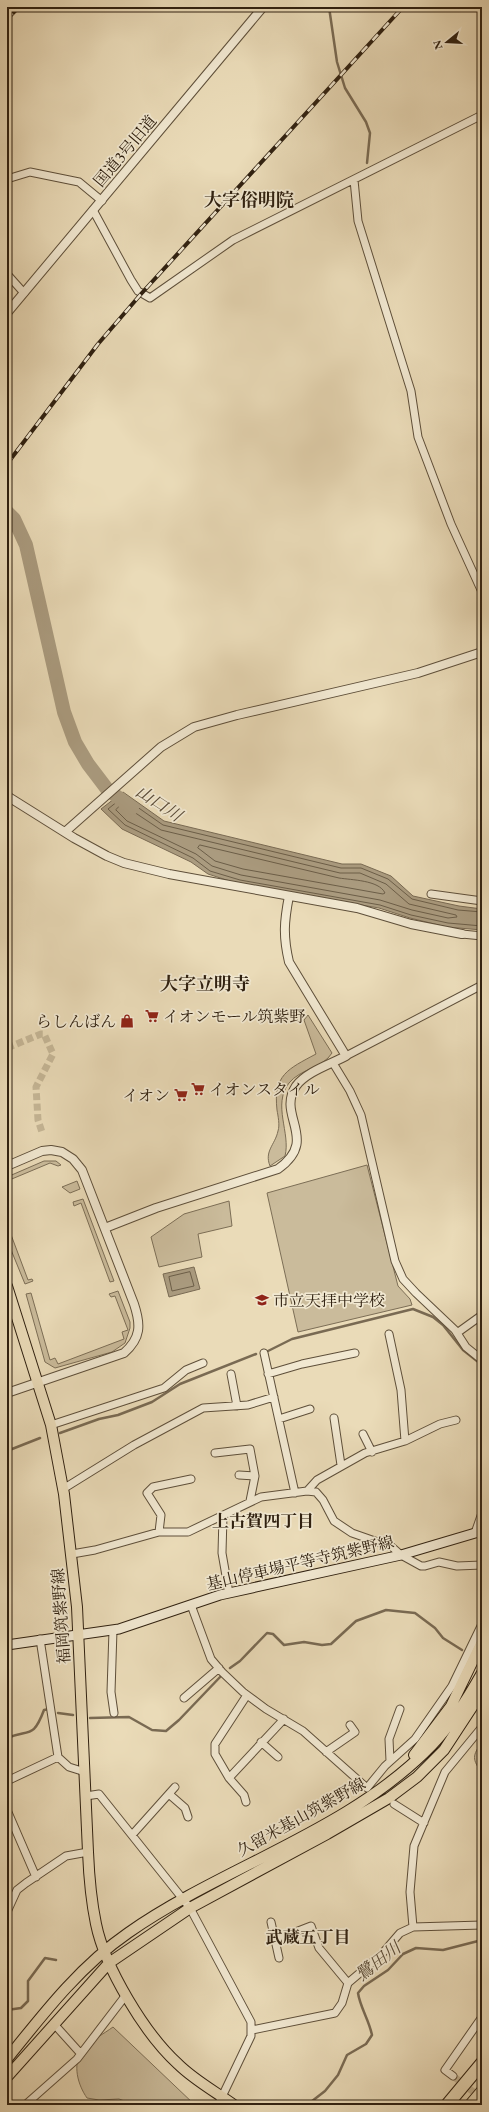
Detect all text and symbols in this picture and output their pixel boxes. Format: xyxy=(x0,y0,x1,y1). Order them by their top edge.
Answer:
north arrow xyxy=(427,22,467,62)
text: N xyxy=(429,39,446,51)
street label: 国道3号旧道 xyxy=(89,111,161,191)
district label: 大字俗明院 xyxy=(204,188,294,211)
water label: 山口川 xyxy=(132,780,188,827)
district label: 大字立明寺 xyxy=(160,972,250,995)
place label: イオンモール筑紫野 xyxy=(163,1006,306,1027)
supermarket icon: イオンモール筑紫野 xyxy=(144,1008,160,1024)
place label: らしんばん xyxy=(36,1011,116,1032)
shop icon: らしんばん xyxy=(119,1013,135,1029)
place label: イオンスタイル xyxy=(209,1079,320,1100)
supermarket icon: イオンスタイル xyxy=(190,1081,206,1097)
place label: イオン xyxy=(122,1085,170,1106)
supermarket icon: イオン xyxy=(173,1087,189,1103)
place label: 市立天拝中学校 xyxy=(273,1290,385,1311)
school or university icon: 市立天拝中学校 xyxy=(254,1292,270,1308)
district label: 上古賀四丁目 xyxy=(212,1510,314,1532)
street label: 基山停車場平等寺筑紫野線 xyxy=(204,1531,396,1595)
street label: 福岡筑紫野線 xyxy=(47,1567,75,1665)
street label: 久留米基山筑紫野線 xyxy=(233,1773,369,1861)
district label: 武蔵五丁目 xyxy=(266,1926,351,1948)
water label: 鷺田川 xyxy=(351,1935,406,1985)

